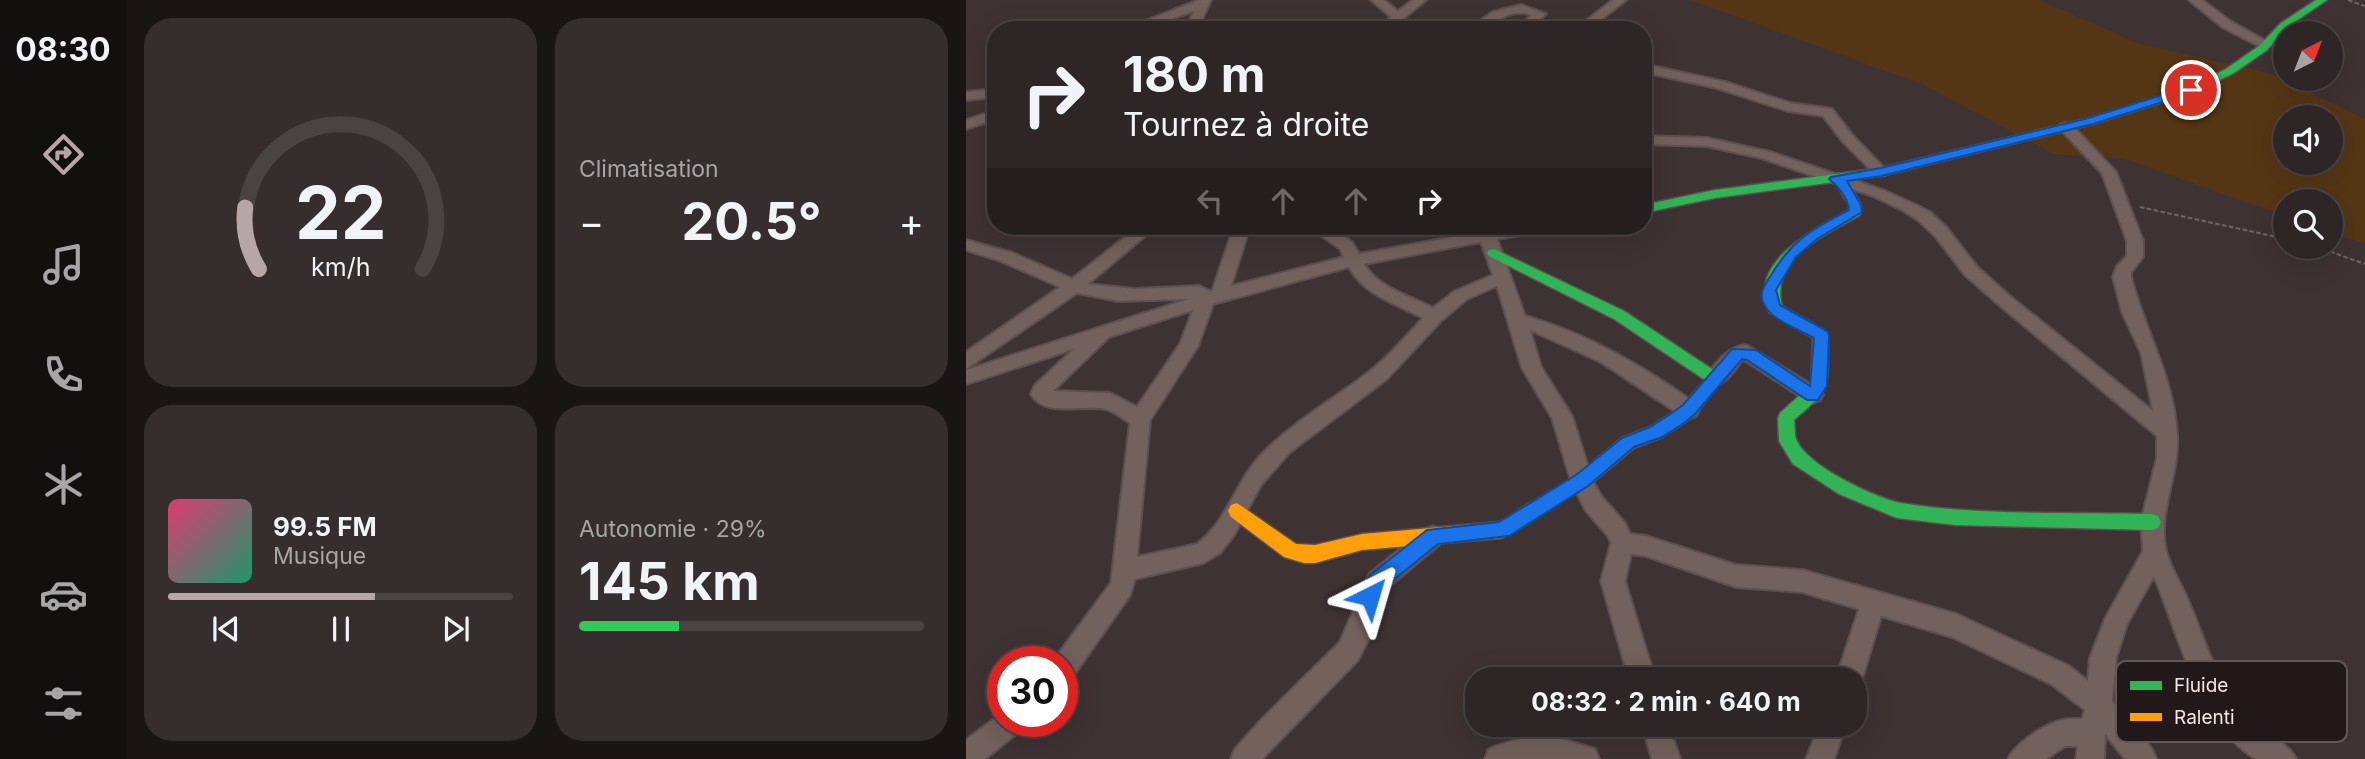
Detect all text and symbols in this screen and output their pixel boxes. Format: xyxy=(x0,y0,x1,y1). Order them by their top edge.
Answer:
north arrow xyxy=(2273,21,2343,91)
map controls xyxy=(2273,21,2343,259)
text: 08:30 xyxy=(15,30,111,69)
text: 180 m xyxy=(1123,45,1265,104)
icon: right xyxy=(1008,49,1099,140)
pin xyxy=(2161,60,2221,120)
icon: arrive xyxy=(2172,71,2210,109)
text: Tournez à droite xyxy=(1123,105,1369,144)
button: sound xyxy=(2273,105,2343,175)
icon: directions xyxy=(39,130,88,179)
text: Climatisation xyxy=(579,155,719,183)
text: 22 xyxy=(295,168,386,257)
icon: left xyxy=(1191,182,1229,220)
icon: ahead xyxy=(1264,182,1302,220)
icon: ahead xyxy=(1337,182,1375,220)
icon: right xyxy=(1410,182,1448,220)
button: search xyxy=(2273,189,2343,259)
text: 20.5° xyxy=(681,190,822,253)
text: − xyxy=(579,199,604,245)
text: + xyxy=(899,199,924,245)
icon: music xyxy=(39,240,88,289)
text: km/h xyxy=(311,251,370,281)
icon: phone xyxy=(39,350,88,399)
icon: climate xyxy=(39,460,88,509)
text: 99.5 FM xyxy=(273,511,377,542)
text: Autonomie · 29% xyxy=(579,515,767,543)
text: Musique xyxy=(273,542,366,570)
text: 145 km xyxy=(579,550,760,613)
position arrow xyxy=(1333,559,1407,633)
icon: car xyxy=(39,570,88,619)
icon: previous xyxy=(207,610,245,648)
icon: pause xyxy=(322,610,360,648)
icon: next xyxy=(437,610,475,648)
speed limit sign: 30 xyxy=(987,646,1078,737)
legend xyxy=(2116,661,2347,742)
text: Fluide xyxy=(2174,674,2228,697)
icon: filters xyxy=(39,679,88,728)
text: 08:32 · 2 min · 640 m xyxy=(1531,686,1801,717)
text: Ralenti xyxy=(2174,706,2235,729)

